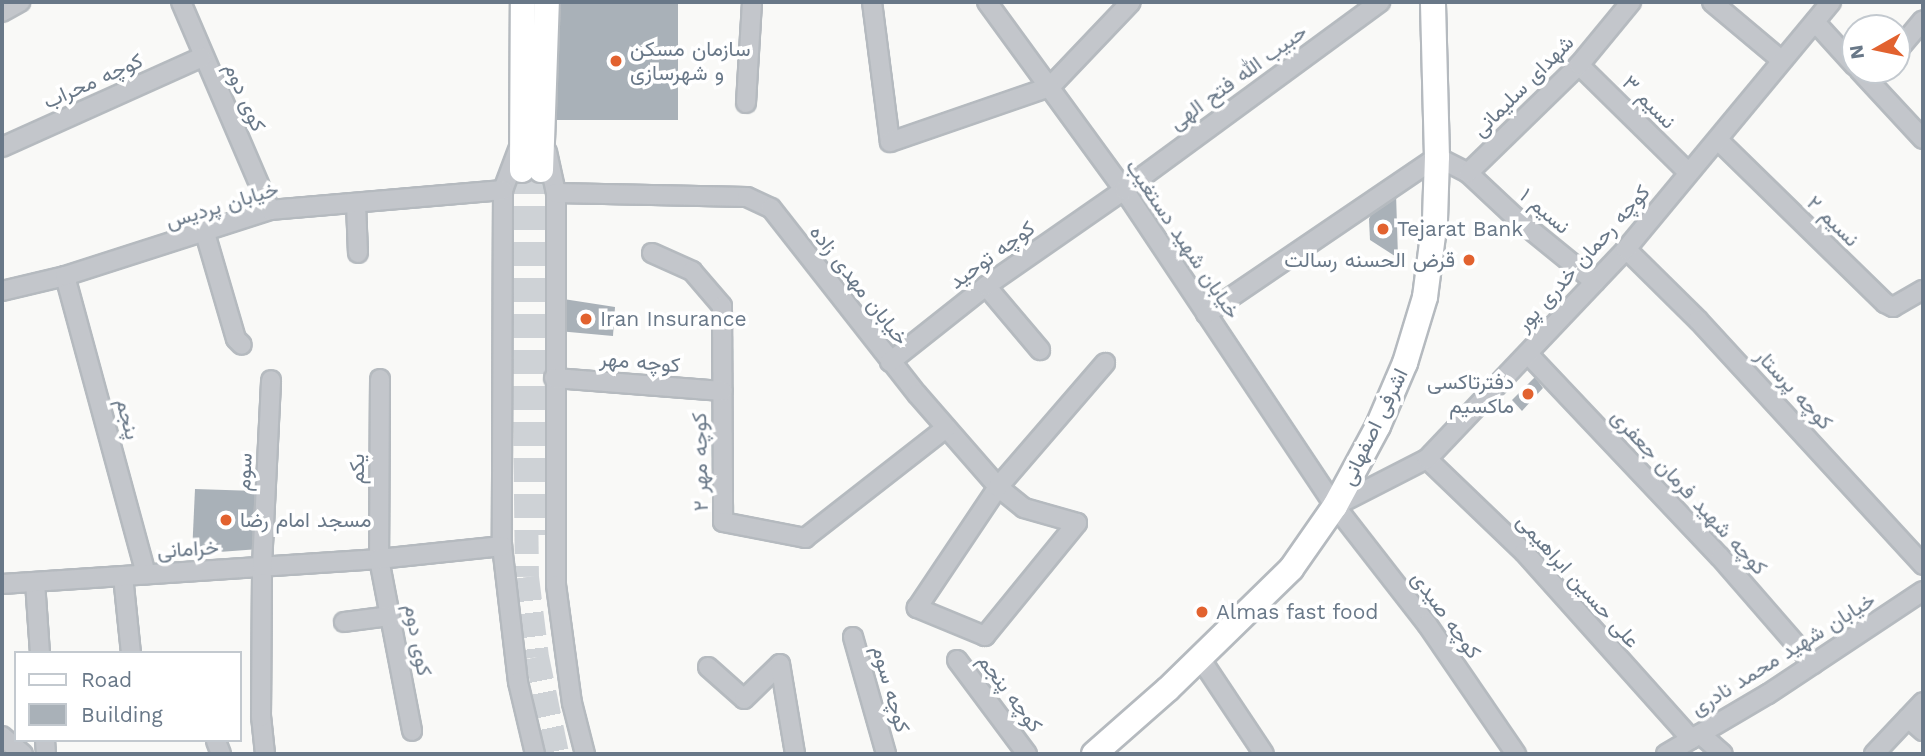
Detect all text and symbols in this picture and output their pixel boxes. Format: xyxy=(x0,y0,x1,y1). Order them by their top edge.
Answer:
north arrow xyxy=(1841,14,1911,84)
street label: حبیب الله فتح الهی xyxy=(1164,19,1312,135)
street label: شهدای سلیمانی xyxy=(1467,30,1579,142)
place label: سازمان مسکن و شهرسازی xyxy=(630,36,750,86)
text: N xyxy=(1844,43,1869,61)
street label: کوچه محراب xyxy=(39,48,147,114)
marker: سازمان مسکن و شهرسازی xyxy=(608,53,624,69)
street label: کوی دوم xyxy=(219,59,271,135)
street label: نسیم ۳ xyxy=(1617,70,1681,134)
street label: خیابان شهید دستغیب xyxy=(1120,155,1246,323)
street label: خیابان پردیس xyxy=(163,176,281,234)
street label: کوچه رحمان خدری پور xyxy=(1511,180,1655,336)
street label: نسیم ۱ xyxy=(1515,183,1575,239)
street label: نسیم ۲ xyxy=(1802,190,1864,252)
street label: کوچه توحید xyxy=(944,216,1040,294)
place label: Tejarat Bank xyxy=(1397,216,1523,242)
street label: خیابان مهدی زاده xyxy=(804,220,914,350)
marker: Tejarat Bank xyxy=(1375,221,1391,237)
place label: قرض الحسنه رسالت xyxy=(1284,247,1455,273)
marker: قرض الحسنه رسالت xyxy=(1461,252,1477,268)
place label: Iran Insurance xyxy=(600,306,747,332)
marker: Iran Insurance xyxy=(578,311,594,327)
street label: کوچه پرستار xyxy=(1750,343,1838,435)
street label: کوچه مهر xyxy=(599,346,681,378)
street label: اشرفی اصفهانی xyxy=(1335,364,1413,490)
place label: دفترتاکسی ماکسیم xyxy=(1427,369,1514,419)
marker: دفترتاکسی ماکسیم xyxy=(1520,386,1536,402)
street label: پنجم xyxy=(110,396,146,442)
street label: کوچه شهید فرمان جعفری xyxy=(1606,404,1772,580)
street label: کوچه مهر ۲ xyxy=(687,412,713,512)
street label: سوم xyxy=(230,452,258,492)
street label: یکم xyxy=(344,454,370,484)
place label: مسجد امام رضا xyxy=(240,507,371,533)
street label: علی حسین ابراهیمی xyxy=(1511,509,1645,653)
marker: مسجد امام رضا xyxy=(218,512,234,528)
street label: خرامانی xyxy=(156,534,220,564)
street label: کوچه صیدی xyxy=(1406,566,1486,664)
street label: خیابان شهید محمد نادری xyxy=(1686,587,1880,721)
place label: Almas fast food xyxy=(1216,599,1379,625)
street label: کوی دوم xyxy=(399,602,437,678)
marker: Almas fast food xyxy=(1194,604,1210,620)
street label: کوچه سوم xyxy=(867,643,915,735)
street label: کوچه پنجم xyxy=(972,649,1048,737)
legend xyxy=(14,651,242,742)
text: Road xyxy=(81,667,132,692)
text: Building xyxy=(81,702,163,727)

